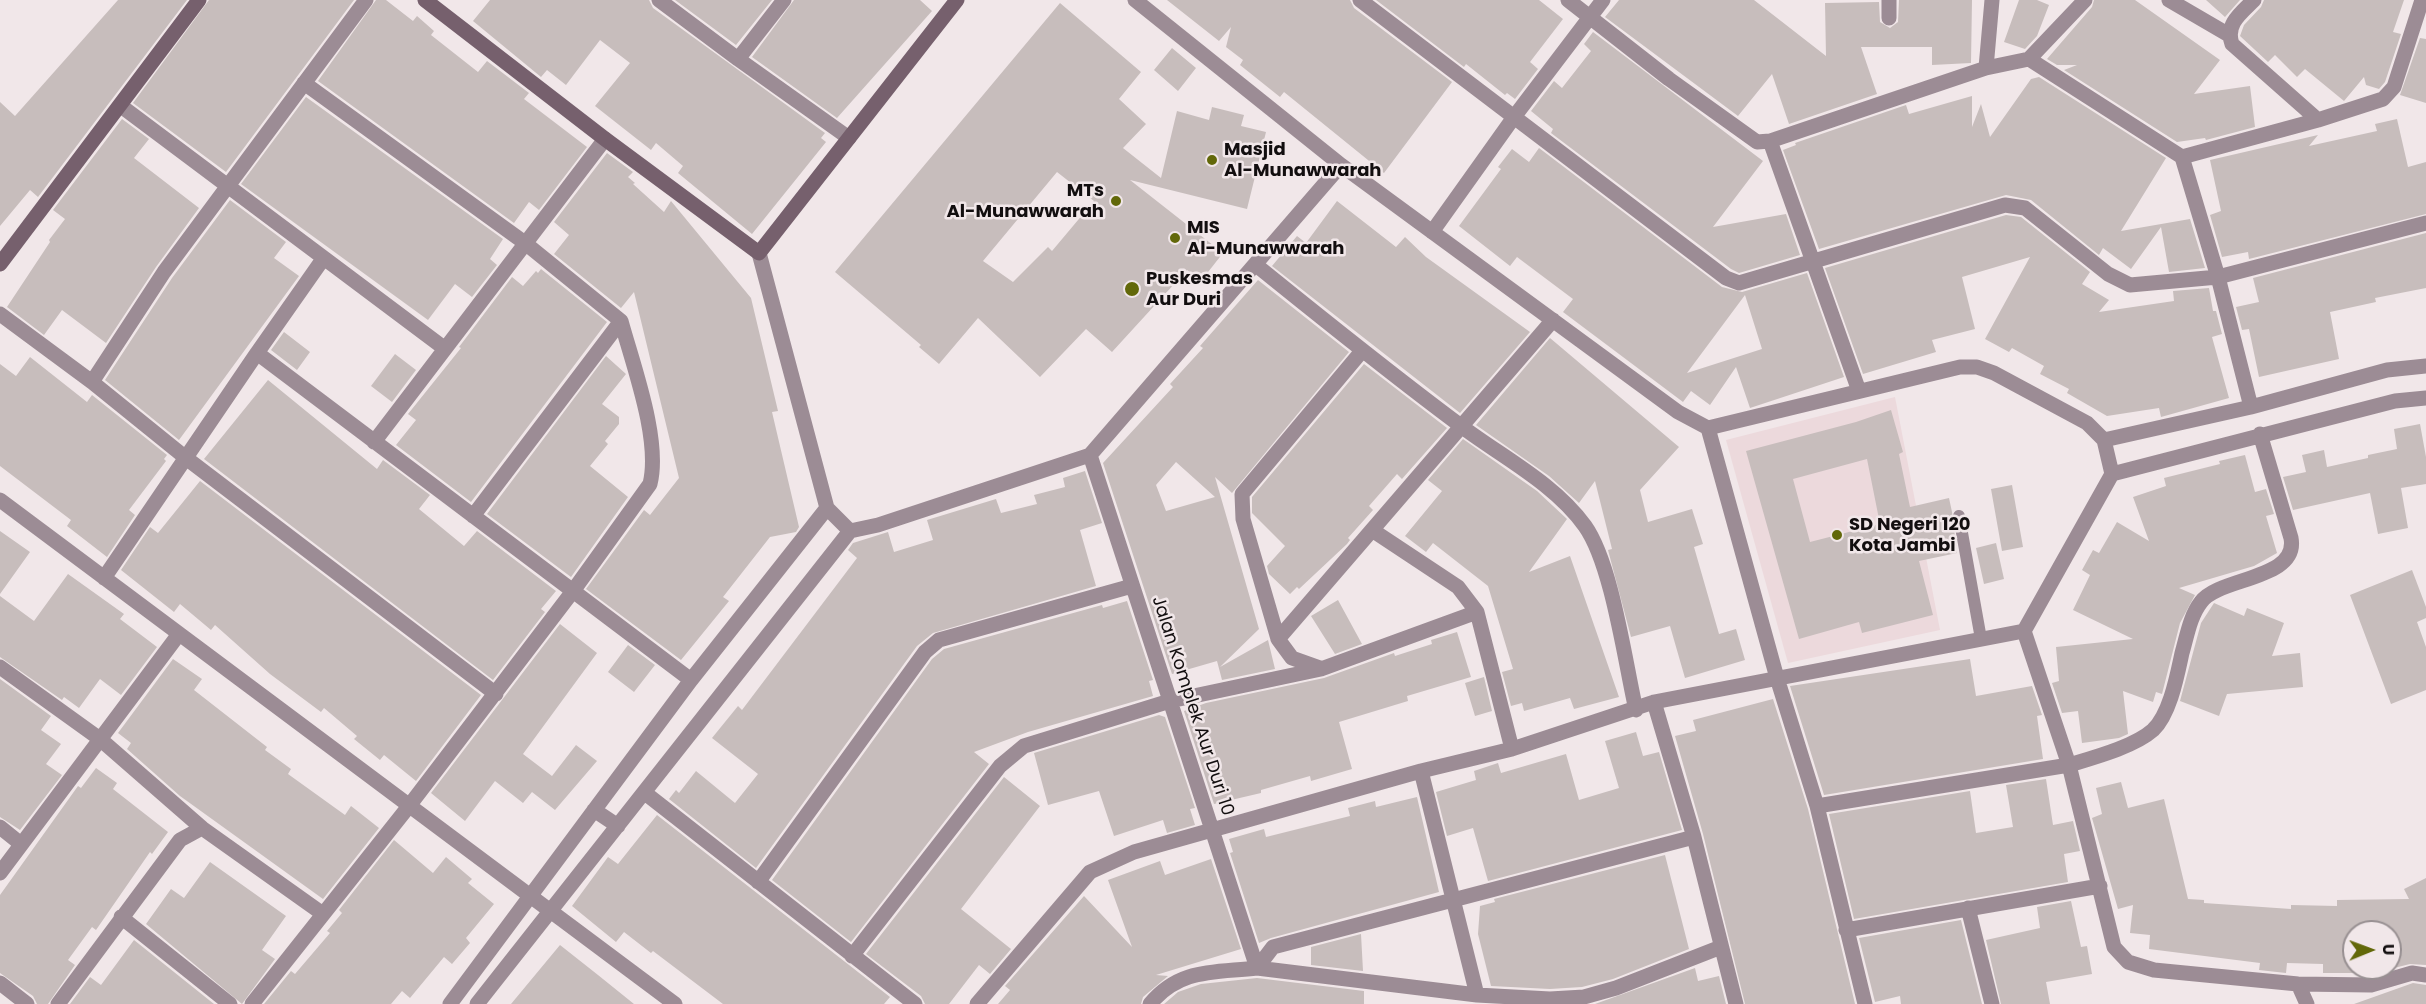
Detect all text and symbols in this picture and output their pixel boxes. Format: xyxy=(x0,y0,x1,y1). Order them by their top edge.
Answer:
place label: Masjid Al-Munawwarah xyxy=(1224,139,1381,182)
marker: Masjid Al-Munawwarah xyxy=(1205,153,1219,167)
place label: MTs Al-Munawwarah xyxy=(947,180,1104,222)
marker: MTs Al-Munawwarah xyxy=(1109,194,1123,208)
place label: MIS Al-Munawwarah xyxy=(1187,217,1344,260)
marker: MIS Al-Munawwarah xyxy=(1168,231,1182,245)
place label: Puskesmas Aur Duri xyxy=(1146,268,1253,310)
marker: Puskesmas Aur Duri xyxy=(1123,280,1141,298)
place label: SD Negeri 120 Kota Jambi xyxy=(1849,514,1971,556)
marker: SD Negeri 120 Kota Jambi xyxy=(1830,528,1844,542)
street label: Jalan Komplek Aur Duri 10 xyxy=(1146,593,1238,819)
north arrow xyxy=(2342,920,2402,980)
text: U xyxy=(2377,944,2400,956)

